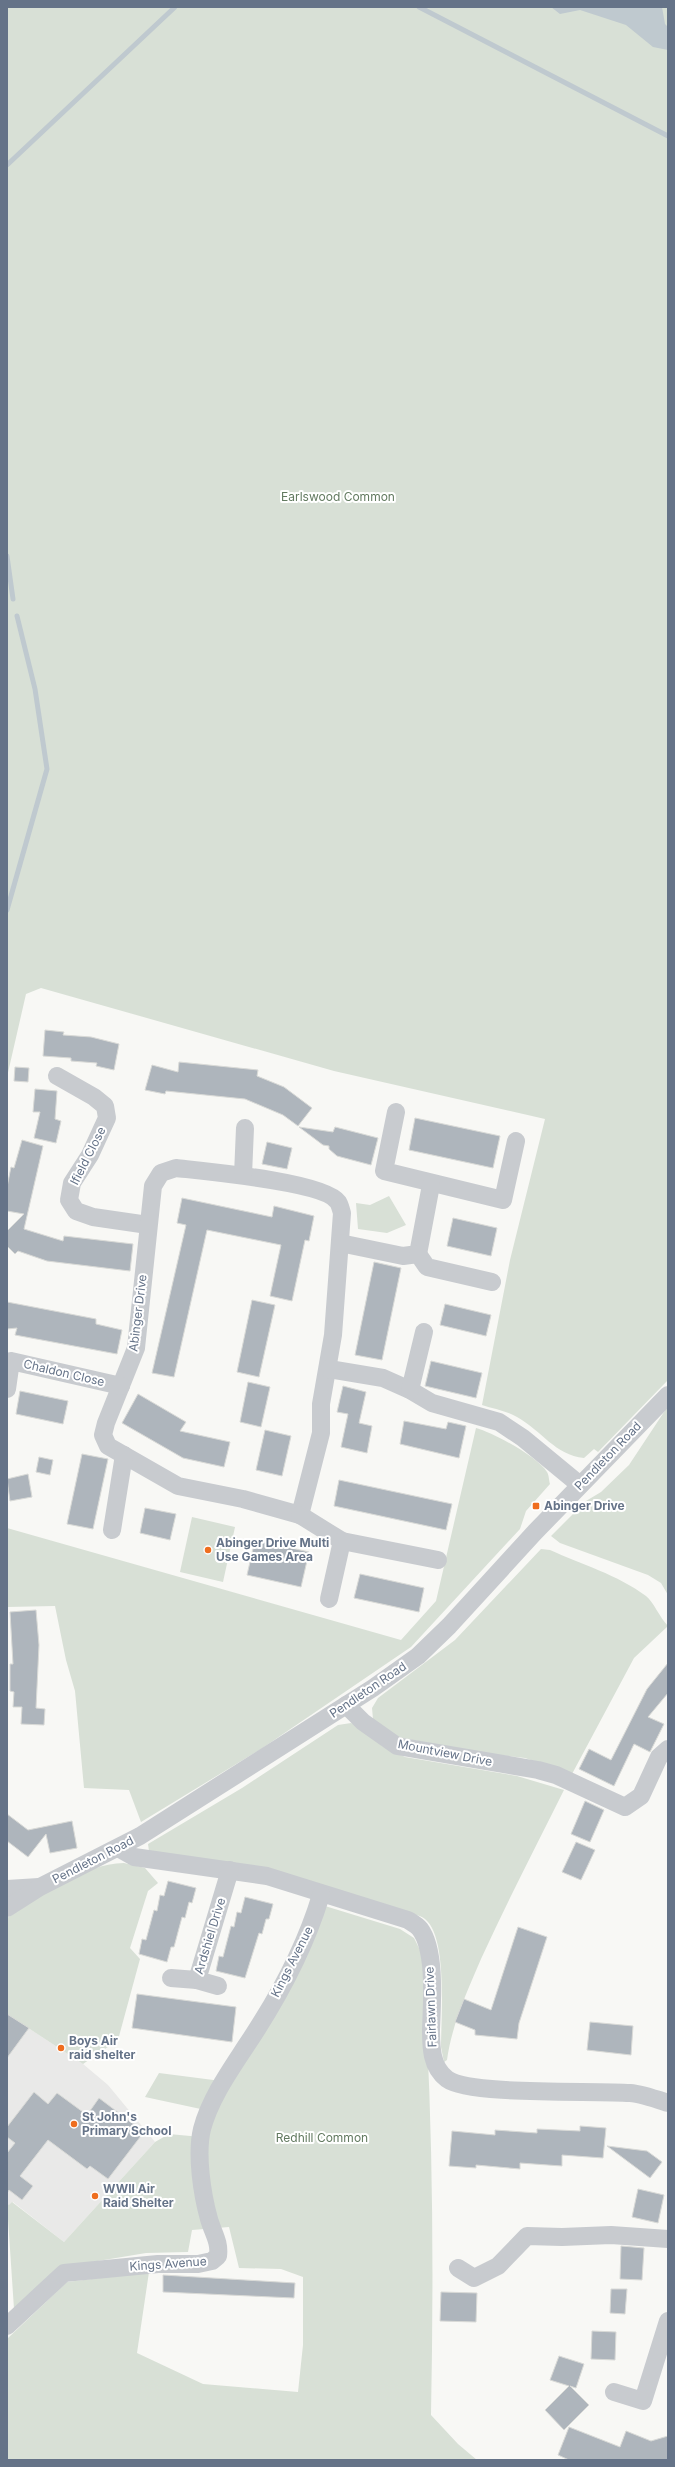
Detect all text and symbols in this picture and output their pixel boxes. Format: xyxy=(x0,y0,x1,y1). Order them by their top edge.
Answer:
park label: Earlswood Common xyxy=(281,489,395,504)
street label: Ifield Close xyxy=(66,1124,109,1187)
street label: Abinger Drive xyxy=(125,1273,150,1352)
street label: Chaldon Close xyxy=(22,1356,106,1389)
street label: Pendleton Road xyxy=(571,1418,644,1493)
place label: Abinger Drive xyxy=(544,1498,625,1513)
marker: Abinger Drive xyxy=(531,1501,541,1511)
place label: Abinger Drive Multi Use Games Area xyxy=(216,1535,329,1564)
marker: Abinger Drive Multi Use Games Area xyxy=(203,1545,213,1555)
street label: Pendleton Road xyxy=(326,1658,409,1721)
street label: Mountview Drive xyxy=(397,1736,494,1769)
street label: Pendleton Road xyxy=(50,1833,136,1887)
street label: Ardshiel Drive xyxy=(191,1896,228,1976)
street label: Kings Avenue xyxy=(267,1924,316,2000)
street label: Fairlawn Drive xyxy=(422,1966,439,2048)
place label: Boys Air raid shelter xyxy=(69,2033,136,2062)
marker: Boys Air raid shelter xyxy=(56,2043,66,2053)
place label: St John's Primary School xyxy=(82,2109,171,2138)
marker: St John's Primary School xyxy=(69,2119,79,2129)
park label: Redhill Common xyxy=(276,2130,368,2145)
place label: WWII Air Raid Shelter xyxy=(103,2181,174,2210)
marker: WWII Air Raid Shelter xyxy=(90,2191,100,2201)
street label: Kings Avenue xyxy=(129,2253,207,2274)

